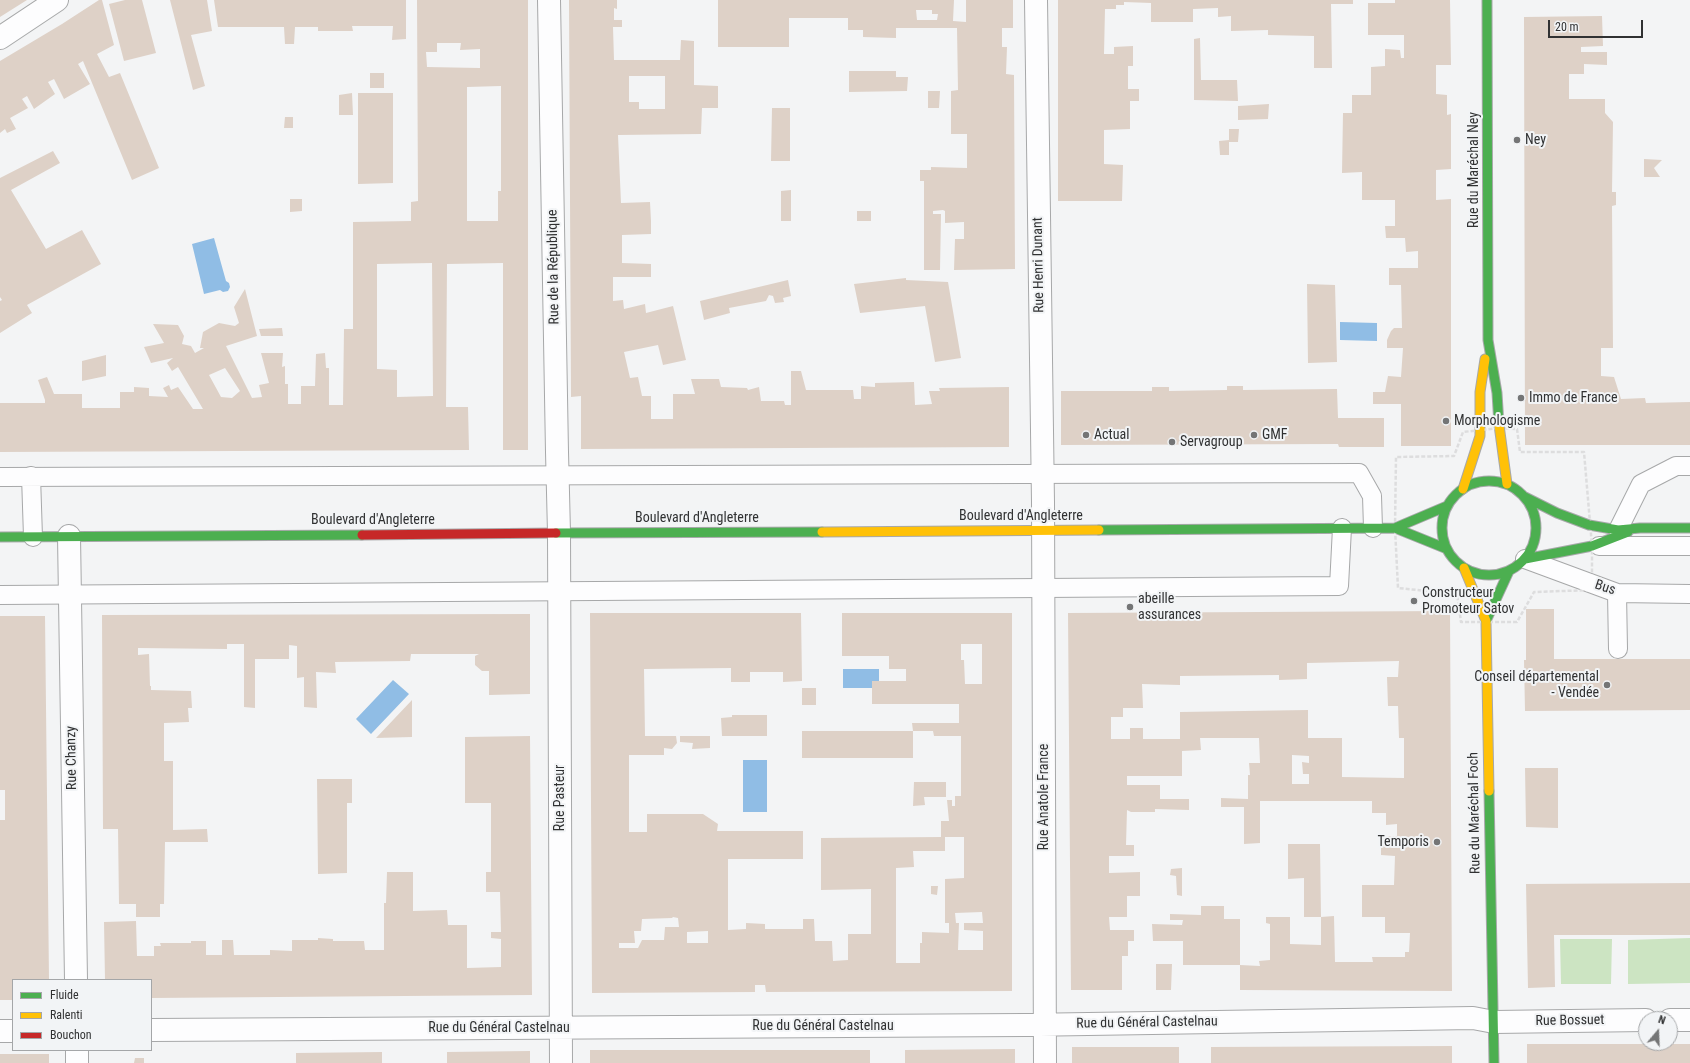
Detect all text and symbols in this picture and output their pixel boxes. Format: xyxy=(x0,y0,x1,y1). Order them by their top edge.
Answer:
scale bar xyxy=(1550,12,1645,38)
text: 20 m xyxy=(1555,20,1579,34)
street label: Rue du Maréchal Ney xyxy=(1466,112,1482,228)
place label: Ney xyxy=(1525,132,1546,148)
marker: Ney xyxy=(1512,135,1522,145)
street label: Rue de la République xyxy=(545,209,563,325)
street label: Rue Henri Dunant xyxy=(1030,217,1048,313)
place label: Immo de France xyxy=(1529,390,1618,406)
marker: Immo de France xyxy=(1516,393,1526,403)
place label: Morphologisme xyxy=(1454,413,1540,429)
marker: Morphologisme xyxy=(1441,416,1451,426)
place label: Actual xyxy=(1094,427,1129,443)
place label: GMF xyxy=(1262,427,1288,443)
marker: Actual xyxy=(1081,430,1091,440)
marker: GMF xyxy=(1249,430,1259,440)
place label: Servagroup xyxy=(1180,434,1243,450)
marker: Servagroup xyxy=(1167,437,1177,447)
street label: Boulevard d'Angleterre xyxy=(959,508,1083,524)
street label: Boulevard d'Angleterre xyxy=(635,510,759,526)
street label: Boulevard d'Angleterre xyxy=(311,512,435,528)
street label: Bus xyxy=(1593,577,1617,599)
place label: Constructeur Promoteur Satov xyxy=(1422,585,1514,618)
place label: abeille assurances xyxy=(1138,591,1201,624)
marker: Constructeur Promoteur Satov xyxy=(1409,596,1419,606)
marker: abeille assurances xyxy=(1125,602,1135,612)
place label: Conseil départemental - Vendée xyxy=(1474,669,1599,702)
marker: Conseil départemental - Vendée xyxy=(1602,680,1612,690)
street label: Rue Chanzy xyxy=(63,726,81,790)
street label: Rue Anatole France xyxy=(1036,744,1052,850)
street label: Rue du Maréchal Foch xyxy=(1466,752,1484,874)
street label: Rue Pasteur xyxy=(552,765,568,831)
place label: Temporis xyxy=(1377,834,1429,850)
marker: Temporis xyxy=(1432,837,1442,847)
legend xyxy=(12,979,152,1051)
text: Fluide xyxy=(50,988,79,1002)
text: Ralenti xyxy=(50,1008,83,1022)
north arrow xyxy=(1638,1011,1678,1051)
street label: Rue Bossuet xyxy=(1535,1012,1605,1030)
street label: Rue du Général Castelnau xyxy=(1076,1013,1218,1033)
text: N xyxy=(1656,1013,1667,1027)
street label: Rue du Général Castelnau xyxy=(752,1018,894,1034)
street label: Rue du Général Castelnau xyxy=(428,1020,570,1036)
text: Bouchon xyxy=(50,1028,92,1042)

